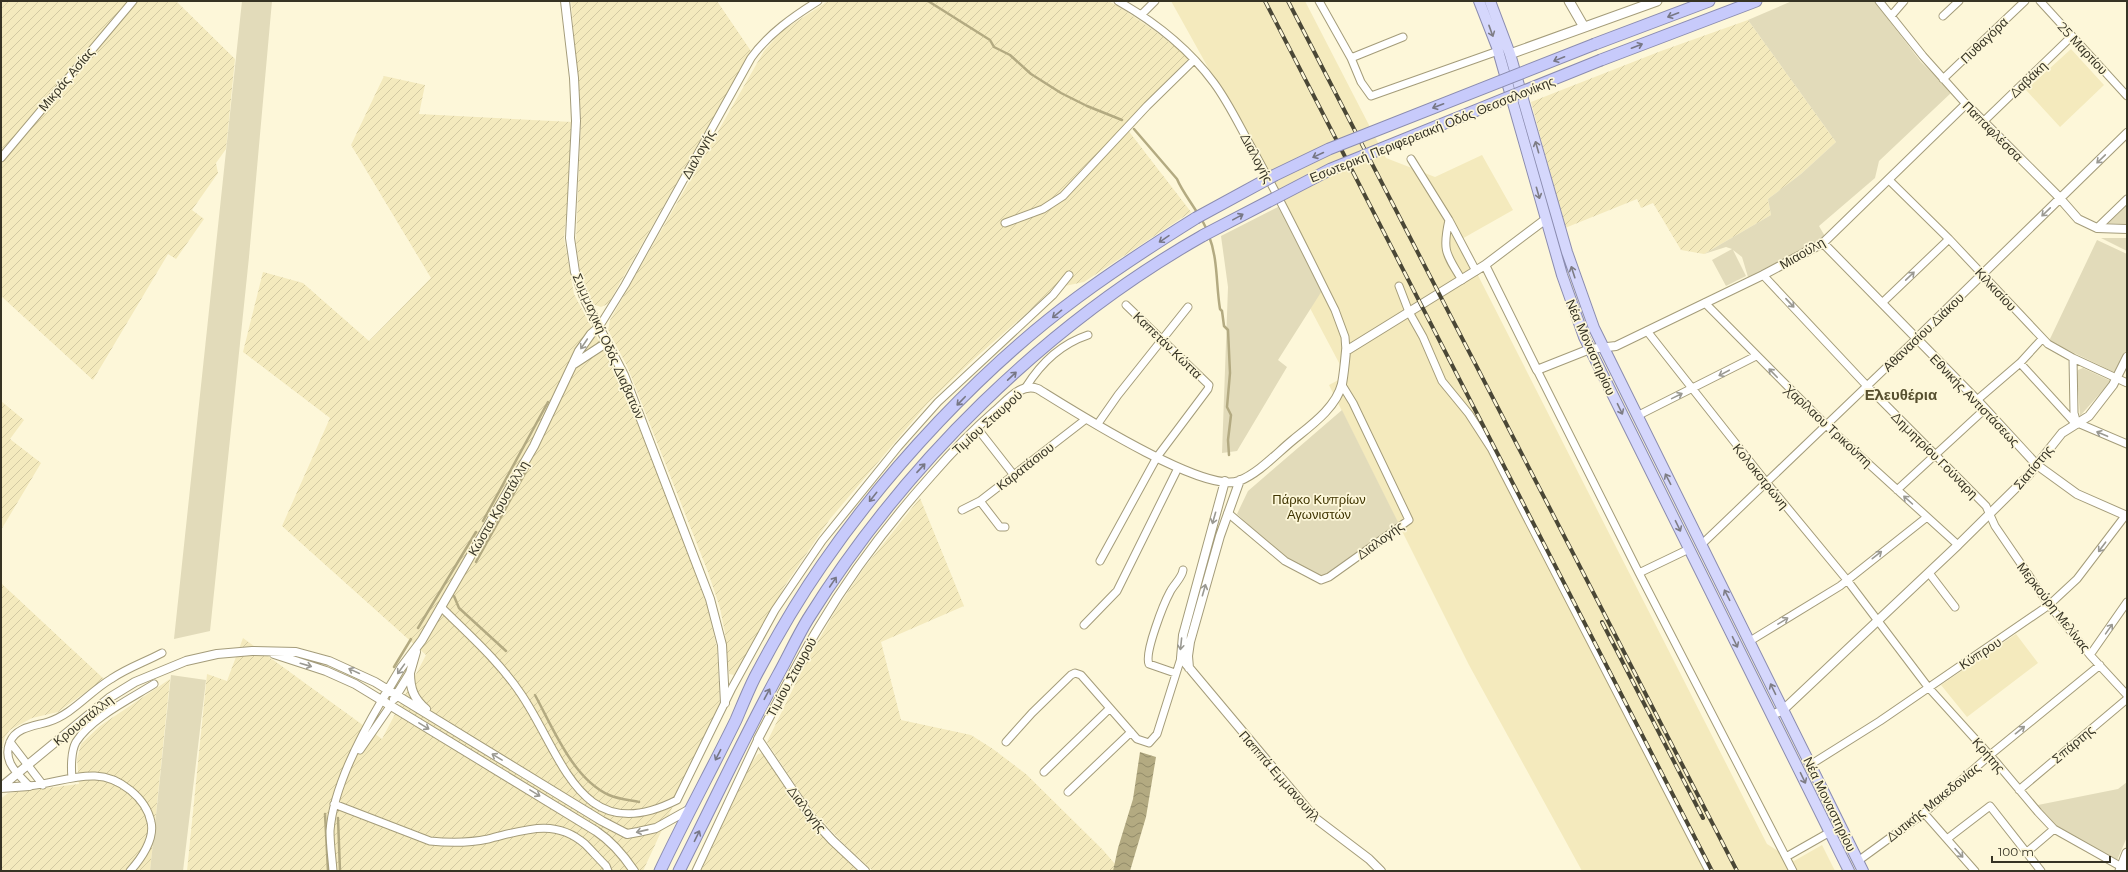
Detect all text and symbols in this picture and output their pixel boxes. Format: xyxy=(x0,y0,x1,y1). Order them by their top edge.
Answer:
one-way arrow xyxy=(1667,12,1679,20)
street label: Πυθαγόρα xyxy=(1957,13,2011,67)
street label: 25 Μαρτίου xyxy=(2055,18,2111,78)
one-way arrow xyxy=(1487,24,1495,36)
one-way arrow xyxy=(1631,42,1643,50)
street label: Μικράς Ασίας xyxy=(35,44,97,114)
one-way arrow xyxy=(1554,56,1566,63)
street label: Δαβάκη xyxy=(2006,57,2050,101)
street label: Εσωτερική Περιφερειακή Οδός Θεσσαλονίκης xyxy=(1307,72,1557,186)
street label: Παπαφλέσσα xyxy=(1960,98,2027,165)
one-way arrow xyxy=(1433,102,1445,110)
street label: Διαλογής xyxy=(678,127,718,181)
street label: Διαλογής xyxy=(1237,130,1277,186)
one-way arrow xyxy=(1533,141,1540,154)
one-way arrow xyxy=(1312,152,1324,159)
one-way arrow xyxy=(2096,154,2106,164)
one-way arrow xyxy=(1535,186,1542,199)
one-way arrow xyxy=(2041,207,2051,217)
one-way arrow xyxy=(1232,212,1244,220)
street label: Μιαούλη xyxy=(1776,234,1828,272)
one-way arrow xyxy=(1158,235,1169,243)
street label: Κιλκισίου xyxy=(1972,264,2020,314)
one-way arrow xyxy=(1569,266,1576,279)
street label: Συμμαχική Οδός Διαβατών xyxy=(570,271,648,421)
one-way arrow xyxy=(1905,271,1915,281)
street label: Αθανασίου Διάκου xyxy=(1879,289,1967,375)
street label: Νέα Μοναστηρίου xyxy=(1563,297,1619,397)
one-way arrow xyxy=(1785,298,1794,308)
street label: Καπετάν Κώττα xyxy=(1130,308,1206,382)
one-way arrow xyxy=(1052,309,1063,318)
one-way arrow xyxy=(580,338,588,349)
street label: Εθνικής Αντιστάσεως xyxy=(1927,350,2023,450)
one-way arrow xyxy=(1768,368,1778,378)
one-way arrow xyxy=(1718,369,1730,377)
one-way arrow xyxy=(1007,372,1018,381)
street label: Χαρίλαου Τρικούπη xyxy=(1781,380,1876,470)
district label: Ελευθέρια xyxy=(1865,385,1938,404)
street label: Τιμίου Σταυρού xyxy=(949,386,1025,458)
one-way arrow xyxy=(1670,392,1682,399)
one-way arrow xyxy=(957,395,966,405)
one-way arrow xyxy=(1617,403,1624,415)
street label: Δημητρίου Γούναρη xyxy=(1888,408,1982,502)
one-way arrow xyxy=(2097,430,2109,437)
street label: Καρατάσιου xyxy=(993,439,1057,493)
street label: Κολοκοτρώνη xyxy=(1730,440,1792,512)
street label: Σιατίστης xyxy=(2010,442,2056,492)
street label: Κώστα Κρυστάλλη xyxy=(464,457,532,559)
one-way arrow xyxy=(916,464,925,474)
one-way arrow xyxy=(1664,473,1671,485)
one-way arrow xyxy=(869,491,878,502)
park label: Πάρκο Κυπρίων Αγωνιστών xyxy=(1272,491,1366,522)
one-way arrow xyxy=(1903,495,1913,505)
one-way arrow xyxy=(1210,512,1217,525)
street label: Διαλογής xyxy=(1353,518,1407,562)
one-way arrow xyxy=(1675,520,1682,532)
one-way arrow xyxy=(2097,541,2106,552)
one-way arrow xyxy=(1872,551,1883,559)
street label: Μερκούρη Μελίνας xyxy=(2014,559,2094,655)
one-way arrow xyxy=(829,576,837,588)
one-way arrow xyxy=(1201,584,1209,597)
one-way arrow xyxy=(1722,589,1730,601)
one-way arrow xyxy=(1777,617,1788,625)
one-way arrow xyxy=(2105,624,2113,635)
street label: Τιμίου Σταυρού xyxy=(763,634,819,720)
street label: Κύπρου xyxy=(1956,634,2004,672)
one-way arrow xyxy=(1732,636,1740,648)
one-way arrow xyxy=(1178,637,1185,650)
one-way arrow xyxy=(300,662,313,669)
one-way arrow xyxy=(397,663,405,674)
one-way arrow xyxy=(348,667,360,674)
one-way arrow xyxy=(1769,683,1776,695)
one-way arrow xyxy=(764,688,772,700)
street label: Κρουστάλλη xyxy=(50,691,116,749)
one-way arrow xyxy=(418,722,430,730)
street label: Σπάρτης xyxy=(2048,722,2098,766)
one-way arrow xyxy=(2015,726,2026,735)
street label: Παππά Εμμανουήλ xyxy=(1236,727,1325,826)
street label: Κρήτης xyxy=(1969,734,2009,776)
one-way arrow xyxy=(714,748,721,760)
one-way arrow xyxy=(492,753,503,761)
street label: Νέα Μοναστηρίου xyxy=(1800,754,1860,854)
street label: Δυτικής Μακεδονίας xyxy=(1883,759,1983,845)
one-way arrow xyxy=(1800,772,1807,784)
street label: Διαλογής xyxy=(784,783,830,835)
one-way arrow xyxy=(529,790,541,798)
one-way arrow xyxy=(636,828,649,836)
one-way arrow xyxy=(694,830,701,842)
scale bar xyxy=(1992,838,2110,864)
text: 100 m xyxy=(1998,844,2034,859)
one-way arrow xyxy=(1954,848,1963,858)

